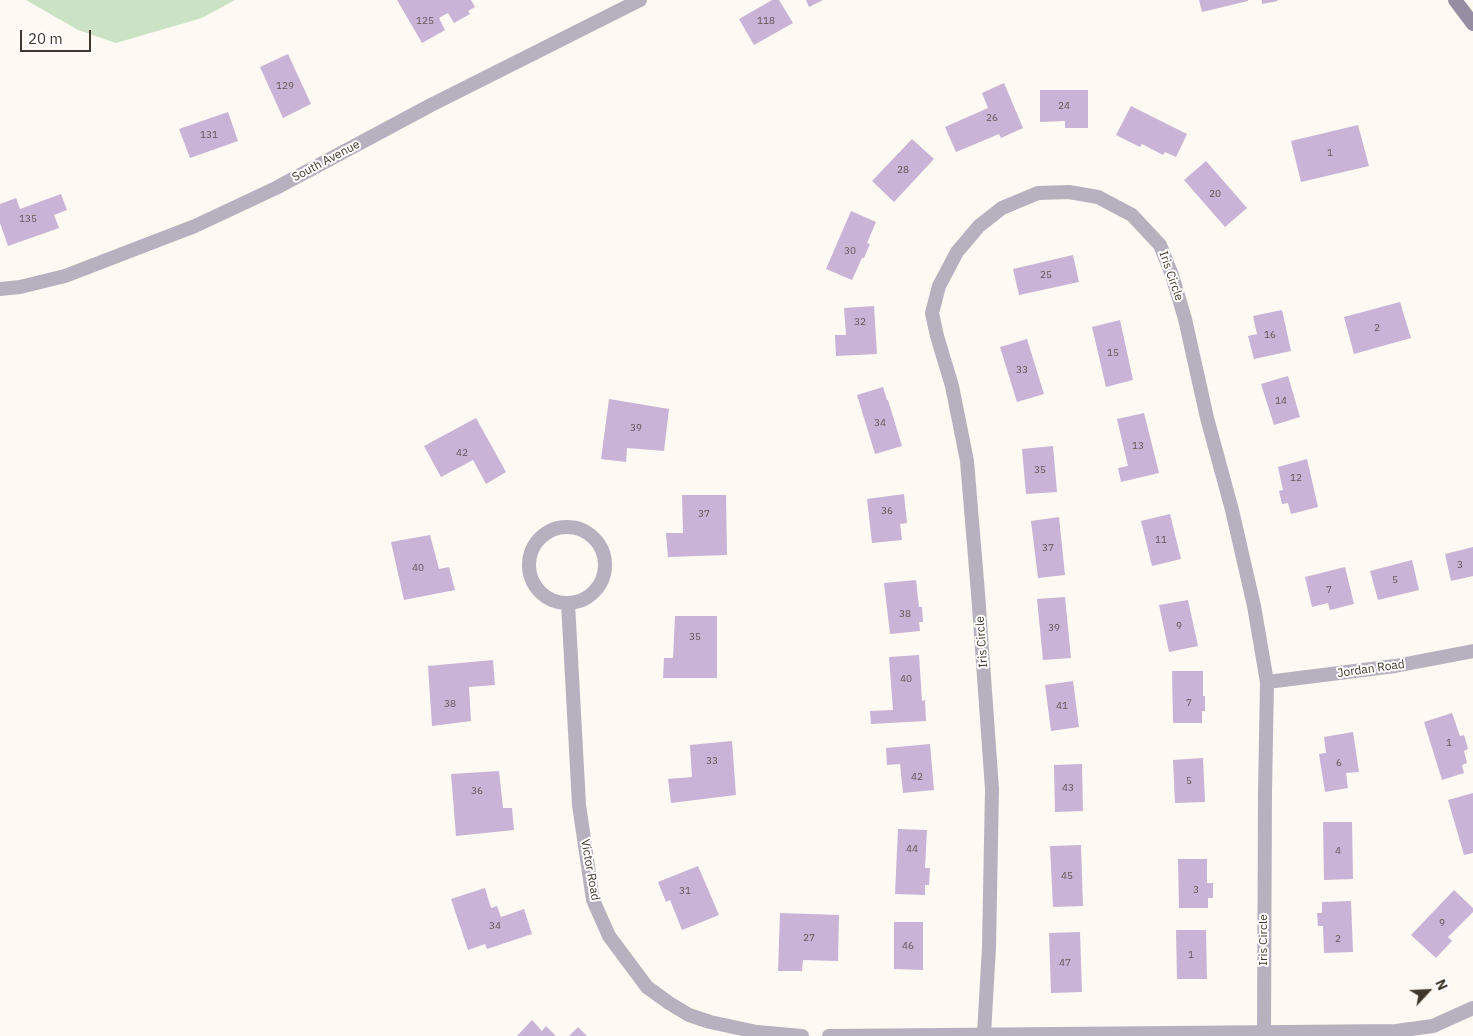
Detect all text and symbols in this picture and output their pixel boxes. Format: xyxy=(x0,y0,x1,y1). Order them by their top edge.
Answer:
house number: 125 xyxy=(416,15,434,27)
house number: 118 xyxy=(757,15,775,27)
scale bar xyxy=(22,20,94,52)
text: 20 m xyxy=(28,29,63,48)
house number: 129 xyxy=(276,80,294,92)
house number: 24 xyxy=(1058,100,1070,112)
house number: 26 xyxy=(986,112,998,124)
house number: 131 xyxy=(200,129,218,141)
street label: South Avenue xyxy=(290,137,362,185)
house number: 1 xyxy=(1327,147,1333,159)
house number: 28 xyxy=(897,164,909,176)
house number: 20 xyxy=(1209,188,1221,200)
house number: 135 xyxy=(19,213,37,225)
house number: 30 xyxy=(844,245,856,257)
street label: Iris Circle xyxy=(1156,249,1186,303)
house number: 25 xyxy=(1040,269,1052,281)
house number: 32 xyxy=(854,316,866,328)
house number: 2 xyxy=(1374,322,1380,334)
house number: 16 xyxy=(1264,329,1276,341)
house number: 15 xyxy=(1107,347,1119,359)
house number: 33 xyxy=(1016,364,1028,376)
house number: 14 xyxy=(1275,395,1287,407)
house number: 34 xyxy=(874,417,886,429)
house number: 39 xyxy=(630,422,642,434)
house number: 13 xyxy=(1132,440,1144,452)
house number: 42 xyxy=(456,447,468,459)
house number: 35 xyxy=(1034,464,1046,476)
house number: 12 xyxy=(1290,472,1302,484)
house number: 36 xyxy=(881,505,893,517)
house number: 37 xyxy=(698,508,710,520)
house number: 11 xyxy=(1155,534,1167,546)
house number: 37 xyxy=(1042,542,1054,554)
house number: 3 xyxy=(1457,559,1463,571)
house number: 40 xyxy=(412,562,424,574)
house number: 5 xyxy=(1392,574,1398,586)
house number: 7 xyxy=(1326,584,1332,596)
house number: 38 xyxy=(899,608,911,620)
street label: Iris Circle xyxy=(973,616,991,668)
house number: 9 xyxy=(1176,620,1182,632)
house number: 39 xyxy=(1048,622,1060,634)
house number: 35 xyxy=(689,631,701,643)
street label: Jordan Road xyxy=(1336,657,1406,681)
house number: 40 xyxy=(900,673,912,685)
house number: 7 xyxy=(1186,697,1192,709)
house number: 38 xyxy=(444,698,456,710)
house number: 41 xyxy=(1056,700,1068,712)
house number: 1 xyxy=(1446,737,1452,749)
house number: 33 xyxy=(706,755,718,767)
house number: 6 xyxy=(1336,757,1342,769)
house number: 42 xyxy=(911,771,923,783)
house number: 5 xyxy=(1186,775,1192,787)
house number: 43 xyxy=(1062,782,1074,794)
house number: 36 xyxy=(471,785,483,797)
street label: Victor Road xyxy=(578,838,602,902)
house number: 44 xyxy=(906,843,918,855)
house number: 4 xyxy=(1335,845,1341,857)
house number: 45 xyxy=(1061,870,1073,882)
house number: 3 xyxy=(1193,884,1199,896)
house number: 31 xyxy=(679,885,691,897)
street label: Iris Circle xyxy=(1257,914,1271,966)
house number: 9 xyxy=(1439,917,1445,929)
house number: 34 xyxy=(489,920,501,932)
house number: 27 xyxy=(803,932,815,944)
house number: 2 xyxy=(1335,933,1341,945)
house number: 46 xyxy=(902,940,914,952)
house number: 1 xyxy=(1188,949,1194,961)
house number: 47 xyxy=(1059,957,1071,969)
north arrow xyxy=(1403,966,1453,1016)
text: N xyxy=(1431,976,1452,993)

